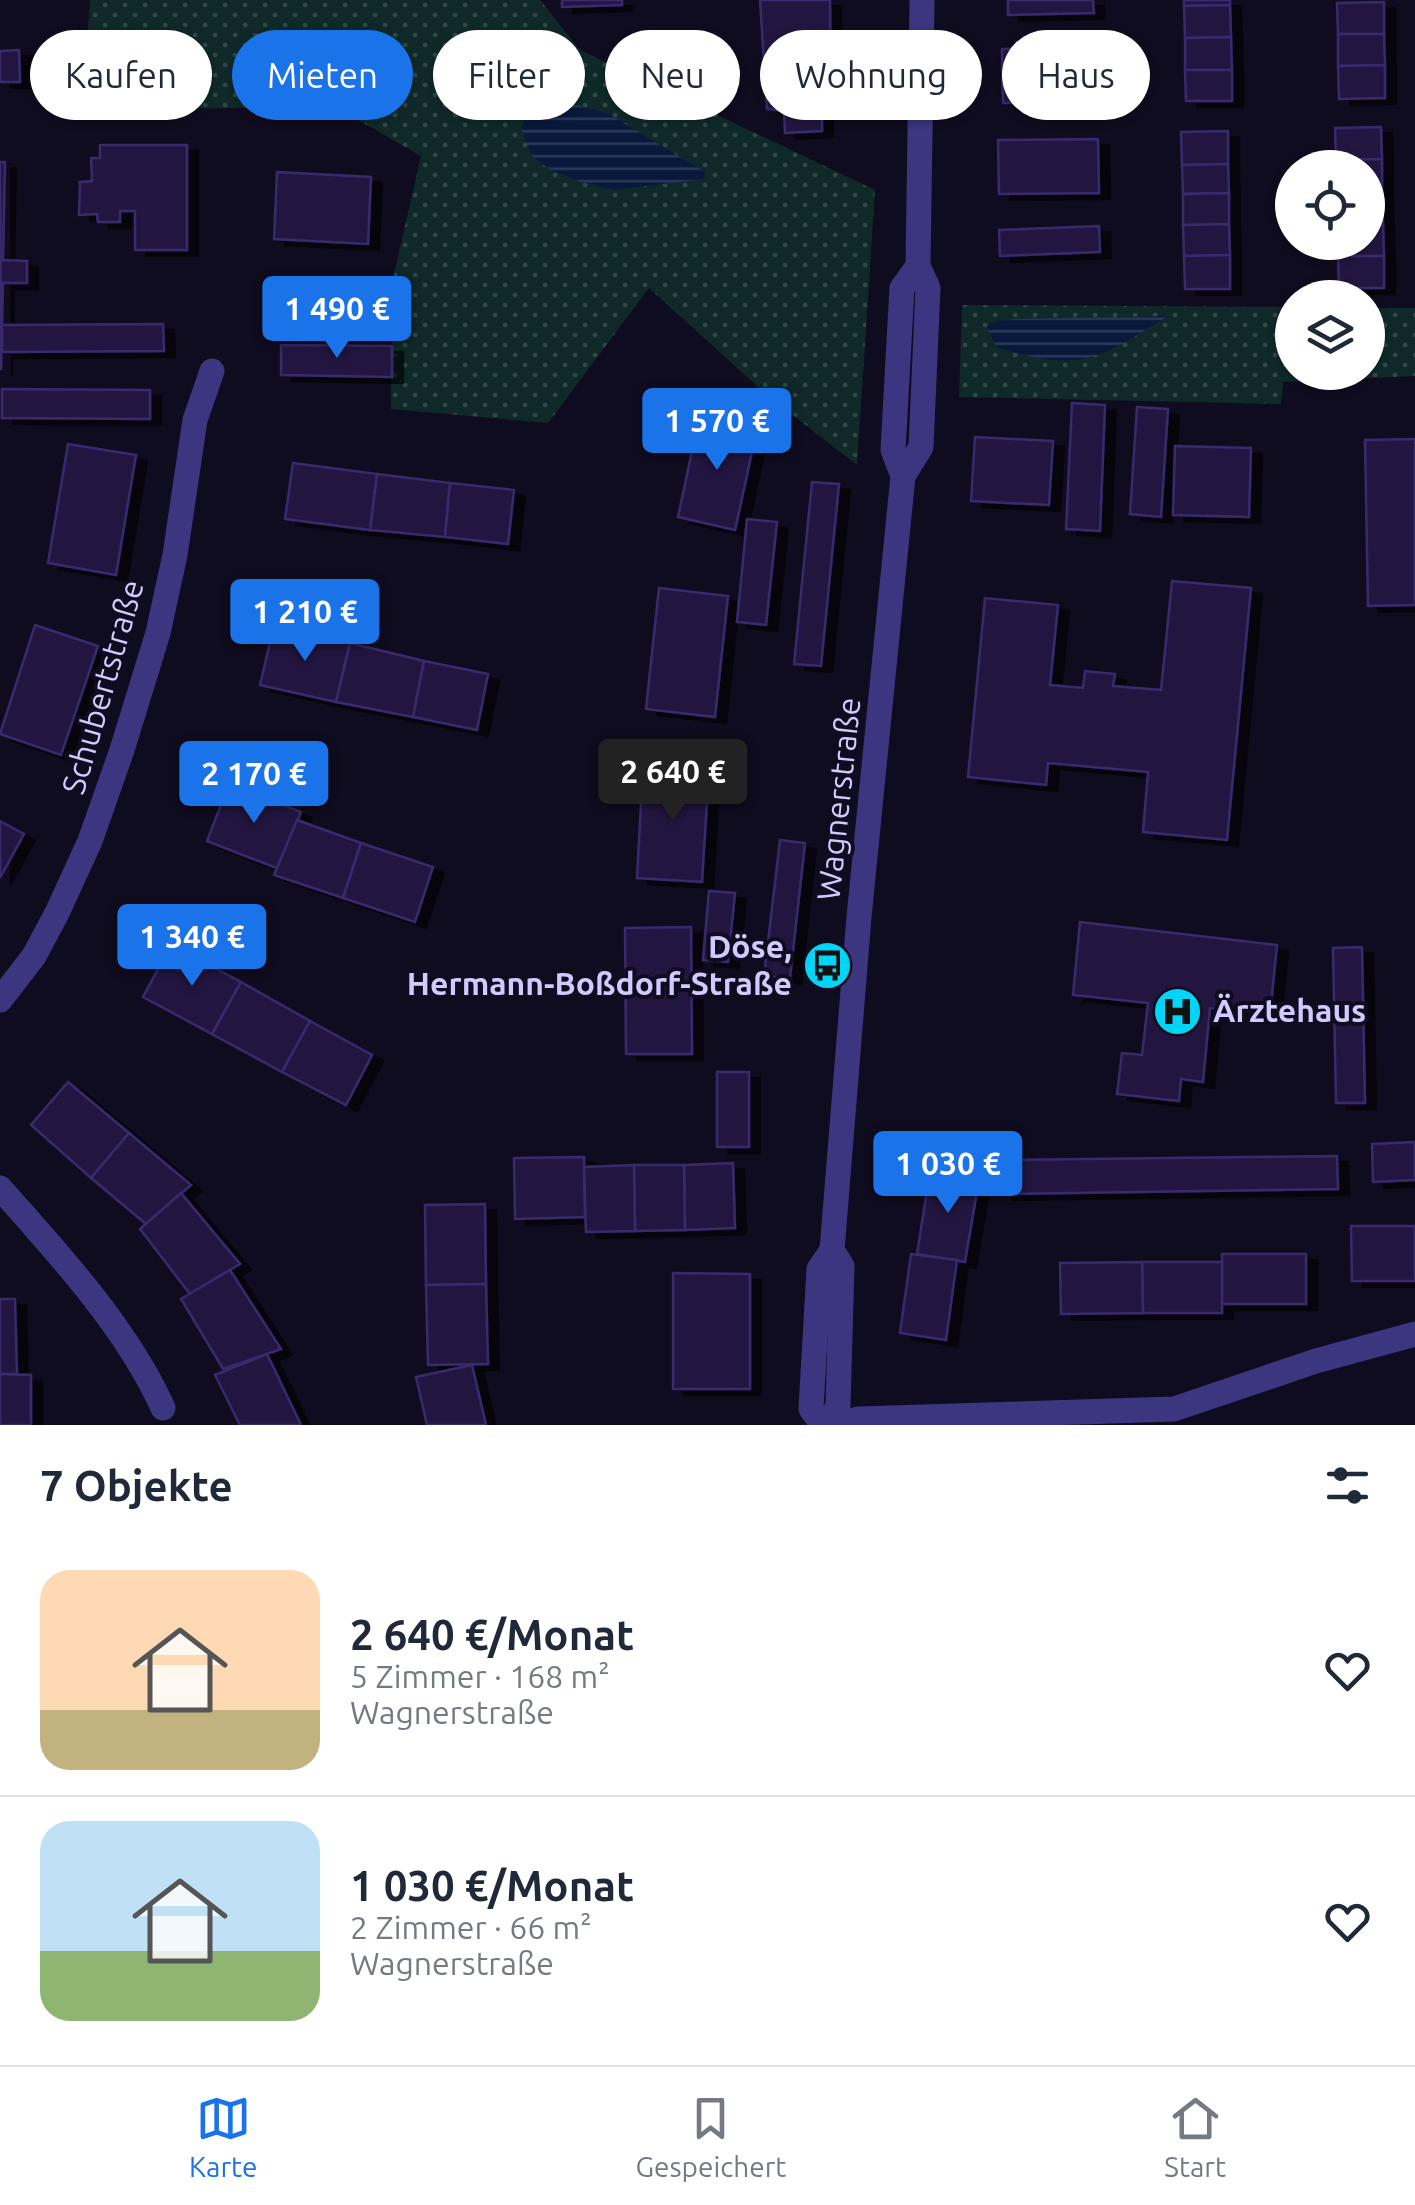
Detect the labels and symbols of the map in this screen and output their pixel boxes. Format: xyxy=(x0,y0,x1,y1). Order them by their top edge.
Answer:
pin: 1 490 € xyxy=(245,276,429,361)
pin: 1 570 € xyxy=(625,388,809,473)
street label: Schubertstraße xyxy=(54,575,150,798)
pin: 1 210 € xyxy=(213,579,397,664)
street label: Wagnerstraße xyxy=(809,696,867,902)
pin: 2 640 € xyxy=(581,739,765,824)
pin: 2 170 € xyxy=(162,741,346,826)
pin: 1 340 € xyxy=(100,904,284,989)
place label: Döse, Hermann-Boßdorf-Straße xyxy=(407,928,792,1001)
bus stop icon: Döse, Hermann-Boßdorf-Straße xyxy=(801,939,853,991)
hospital icon: Ärztehaus xyxy=(1152,985,1204,1037)
place label: Ärztehaus xyxy=(1213,992,1366,1028)
pin: 1 030 € xyxy=(856,1131,1040,1216)

